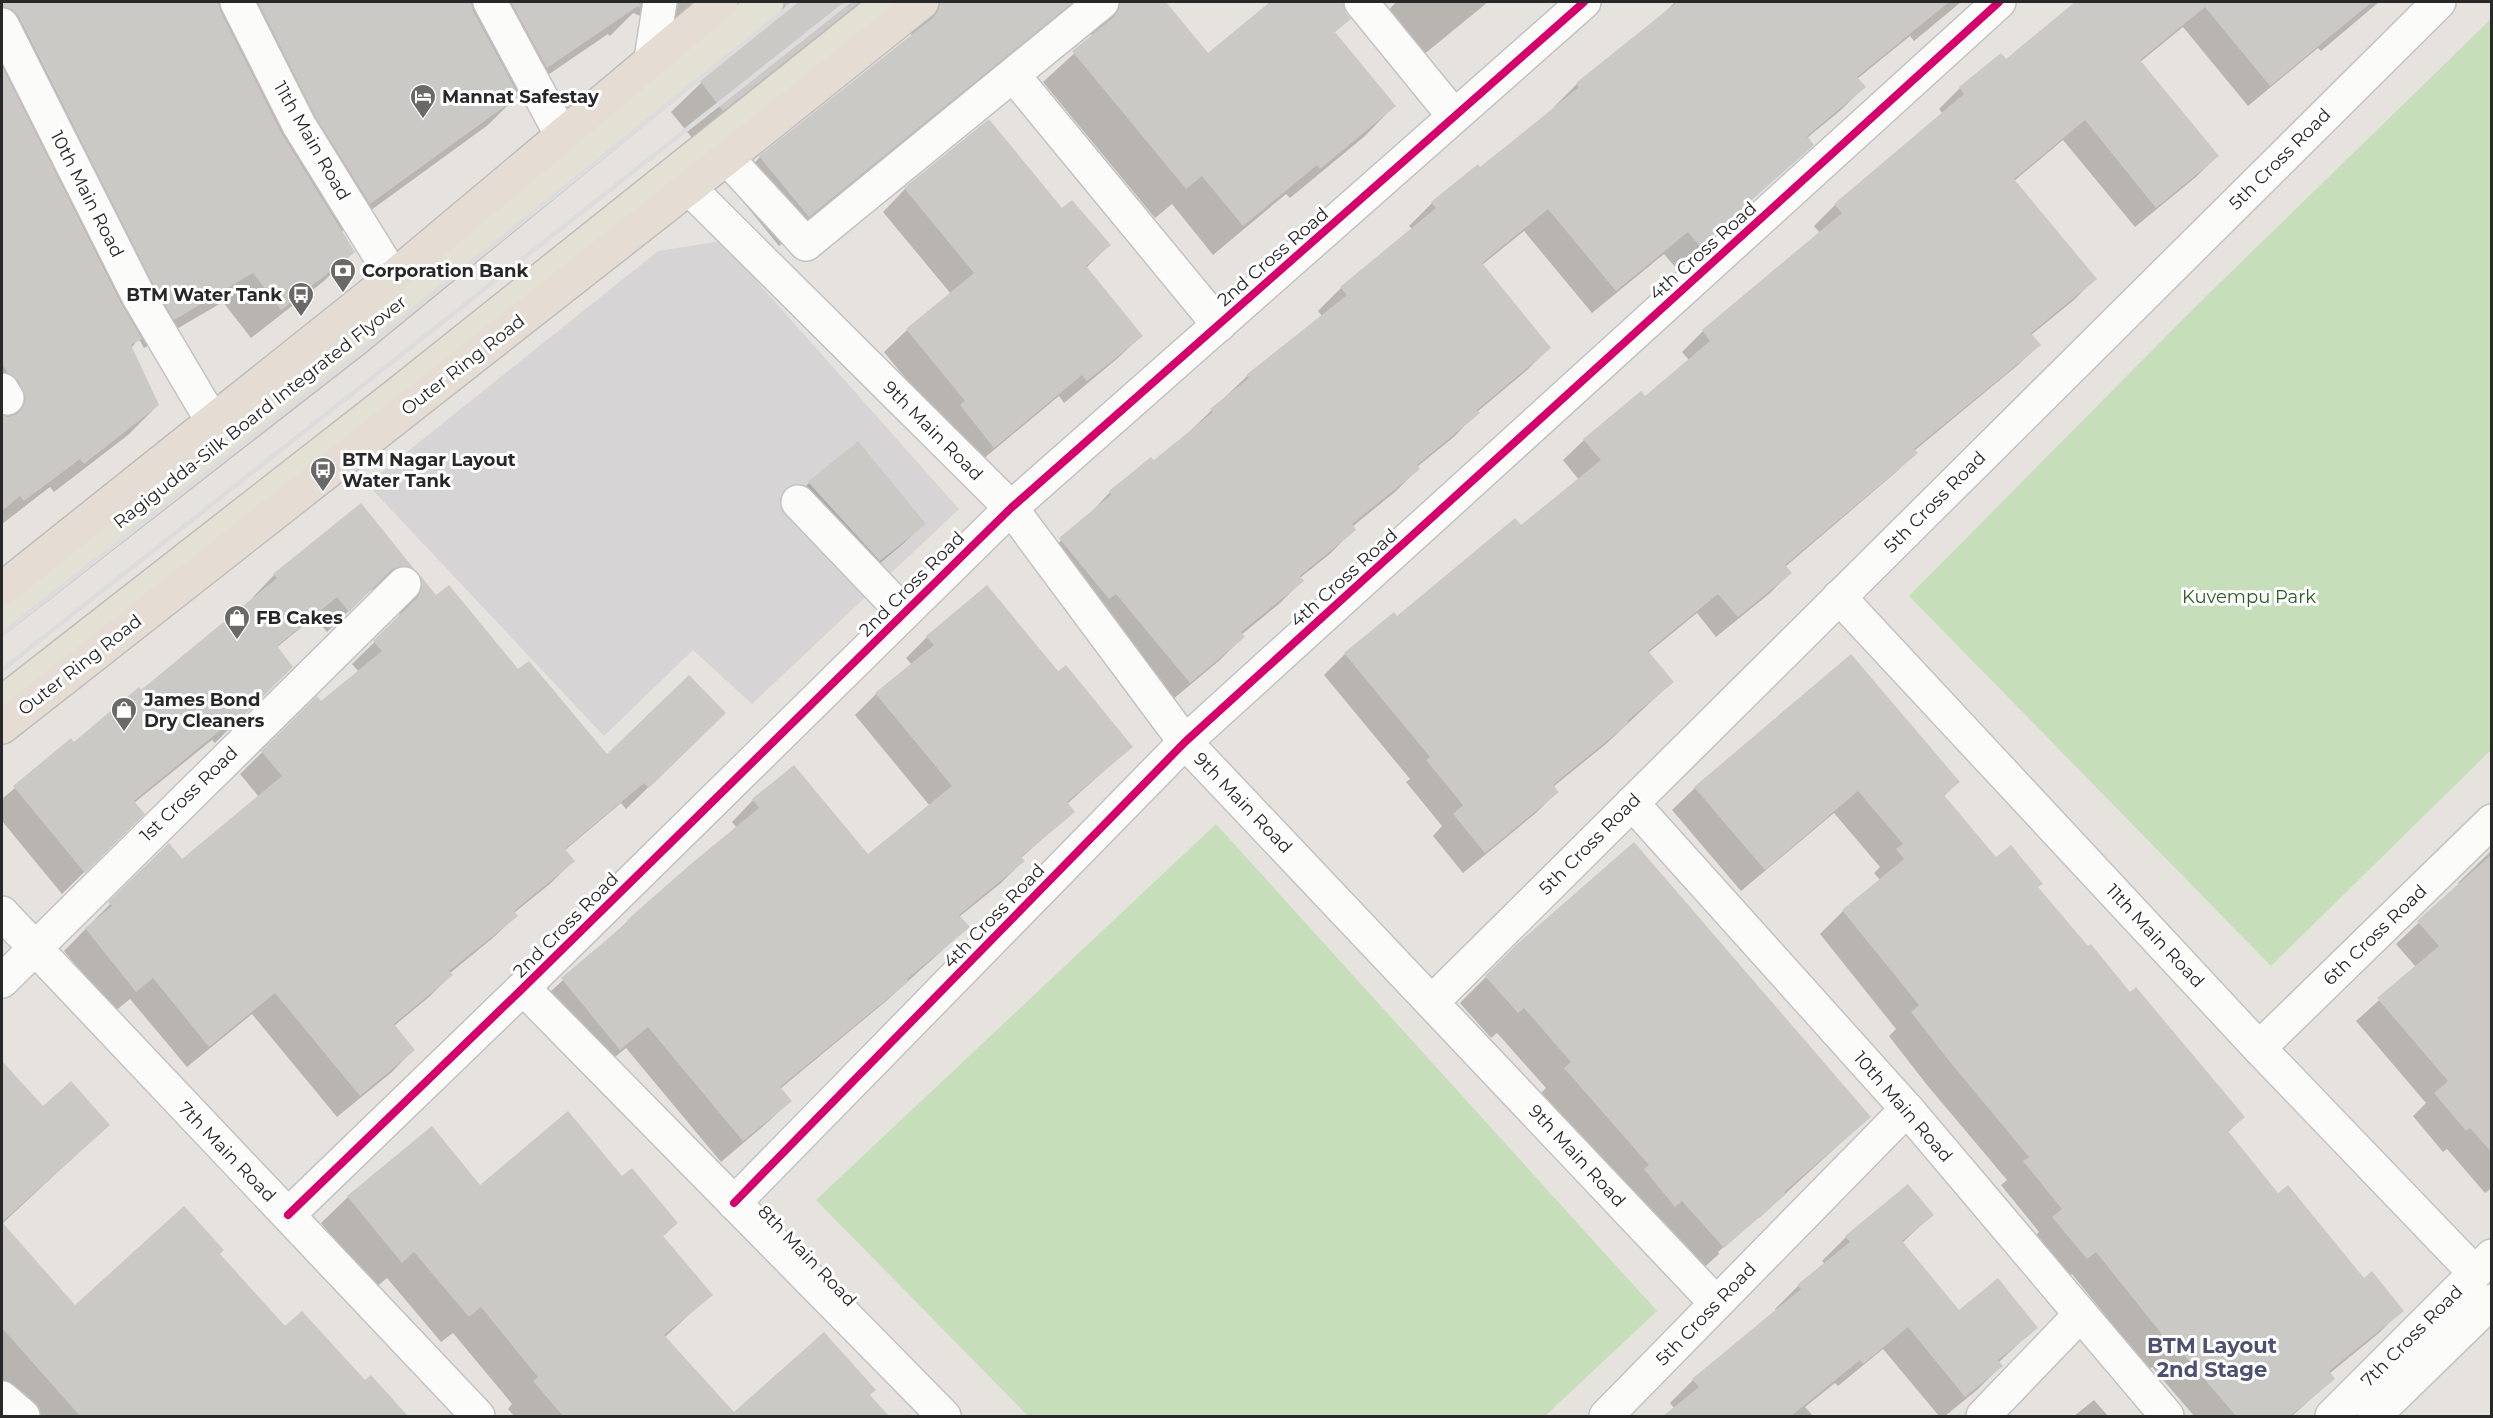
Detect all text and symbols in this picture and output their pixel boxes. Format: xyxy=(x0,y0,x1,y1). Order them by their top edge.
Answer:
street label: 11th Main Road xyxy=(269,78,355,204)
hotel icon: Mannat Safestay xyxy=(408,82,438,120)
place label: Mannat Safestay xyxy=(442,86,599,108)
street label: 5th Cross Road xyxy=(2225,104,2335,214)
street label: 10th Main Road xyxy=(46,127,128,261)
street label: 4th Cross Road xyxy=(1645,197,1761,305)
street label: 2nd Cross Road xyxy=(1213,203,1333,311)
bank icon: Corporation Bank xyxy=(328,256,358,294)
place label: Corporation Bank xyxy=(362,260,528,282)
bus stop icon: BTM Water Tank xyxy=(286,280,316,318)
place label: BTM Water Tank xyxy=(126,284,282,306)
street label: Ragigudda-Silk Board Integrated Flyover xyxy=(109,291,411,533)
street label: Outer Ring Road xyxy=(397,310,529,420)
street label: 9th Main Road xyxy=(879,377,987,485)
street label: 5th Cross Road xyxy=(1880,447,1990,557)
place label: BTM Nagar Layout Water Tank xyxy=(342,449,516,492)
bus stop icon: BTM Nagar Layout Water Tank xyxy=(308,455,338,493)
street label: 4th Cross Road xyxy=(1286,524,1402,632)
street label: 2nd Cross Road xyxy=(855,527,969,641)
park label: Kuvempu Park xyxy=(2182,586,2316,608)
shop icon: FB Cakes xyxy=(222,603,252,641)
place label: FB Cakes xyxy=(256,607,343,629)
street label: Outer Ring Road xyxy=(14,610,146,720)
place label: James Bond Dry Cleaners xyxy=(143,689,265,732)
shop icon: James Bond Dry Cleaners xyxy=(109,695,139,733)
street label: 1st Cross Road xyxy=(135,742,243,846)
street label: 9th Main Road xyxy=(1189,748,1297,858)
street label: 5th Cross Road xyxy=(1535,789,1645,899)
street label: 4th Cross Road xyxy=(939,859,1049,973)
street label: 2nd Cross Road xyxy=(509,868,623,982)
street label: 11th Main Road xyxy=(2101,880,2209,992)
street label: 6th Cross Road xyxy=(2319,880,2431,990)
street label: 10th Main Road xyxy=(1849,1047,1957,1167)
street label: 7th Main Road xyxy=(174,1097,280,1207)
street label: 9th Main Road xyxy=(1524,1100,1630,1212)
street label: 8th Main Road xyxy=(753,1201,861,1311)
street label: 5th Cross Road xyxy=(1651,1258,1761,1370)
street label: 7th Cross Road xyxy=(2357,1281,2467,1391)
district label: BTM Layout 2nd Stage xyxy=(2147,1333,2277,1382)

